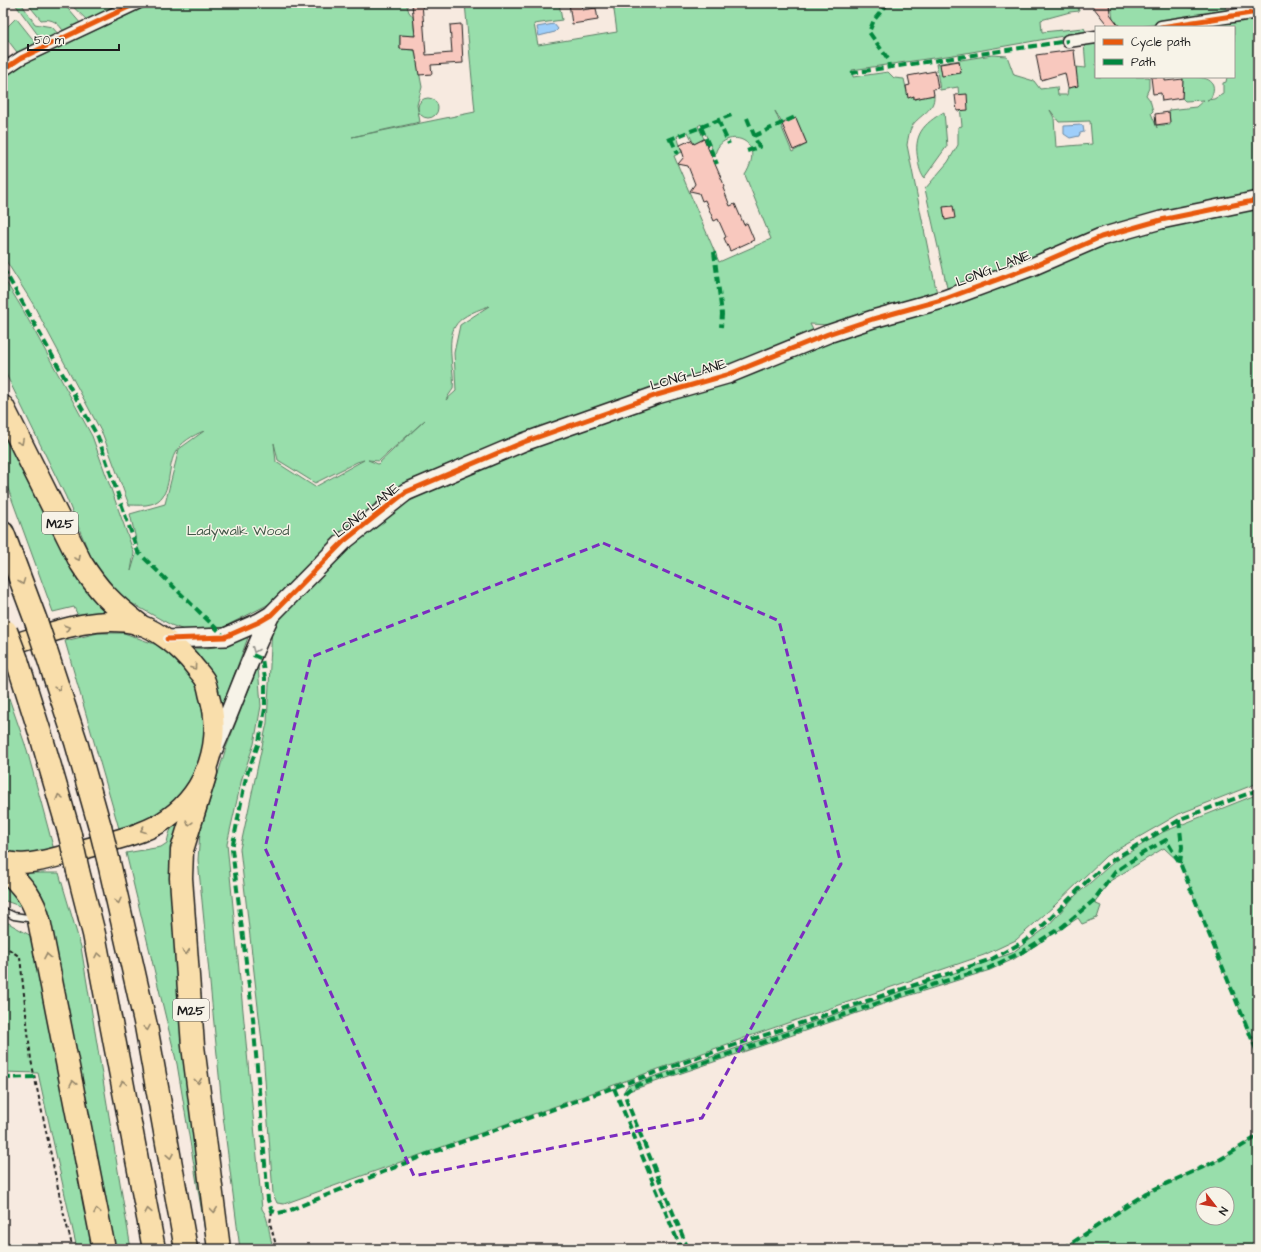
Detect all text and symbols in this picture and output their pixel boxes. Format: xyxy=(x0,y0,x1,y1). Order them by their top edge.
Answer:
scale bar xyxy=(28,26,119,52)
legend xyxy=(1095,26,1235,78)
text: 50 m xyxy=(34,32,65,49)
text: Cycle path xyxy=(1131,34,1190,52)
text: Path xyxy=(1131,54,1156,71)
street label: LONG LANE xyxy=(953,245,1034,292)
street label: LONG LANE xyxy=(648,354,730,396)
one-way arrow xyxy=(16,438,23,445)
street label: LONG LANE xyxy=(329,478,404,543)
road number: M25 xyxy=(42,512,78,534)
park label: Ladywalk Wood xyxy=(187,521,289,541)
one-way arrow xyxy=(74,554,81,561)
one-way arrow xyxy=(17,579,25,586)
one-way arrow xyxy=(64,624,71,633)
one-way arrow xyxy=(251,647,259,654)
one-way arrow xyxy=(190,662,197,669)
one-way arrow xyxy=(53,684,62,691)
one-way arrow xyxy=(55,794,64,801)
one-way arrow xyxy=(185,819,194,826)
one-way arrow xyxy=(140,826,147,834)
one-way arrow xyxy=(114,898,122,904)
one-way arrow xyxy=(182,949,191,955)
one-way arrow xyxy=(94,952,103,958)
one-way arrow xyxy=(43,953,51,959)
road number: M25 xyxy=(173,999,209,1021)
one-way arrow xyxy=(142,1025,150,1031)
one-way arrow xyxy=(193,1078,202,1084)
one-way arrow xyxy=(69,1080,77,1086)
one-way arrow xyxy=(119,1080,128,1086)
one-way arrow xyxy=(165,1153,174,1159)
north arrow xyxy=(1195,1186,1235,1226)
text: N xyxy=(1215,1204,1231,1218)
one-way arrow xyxy=(144,1207,152,1214)
one-way arrow xyxy=(209,1207,218,1213)
one-way arrow xyxy=(93,1208,102,1214)

